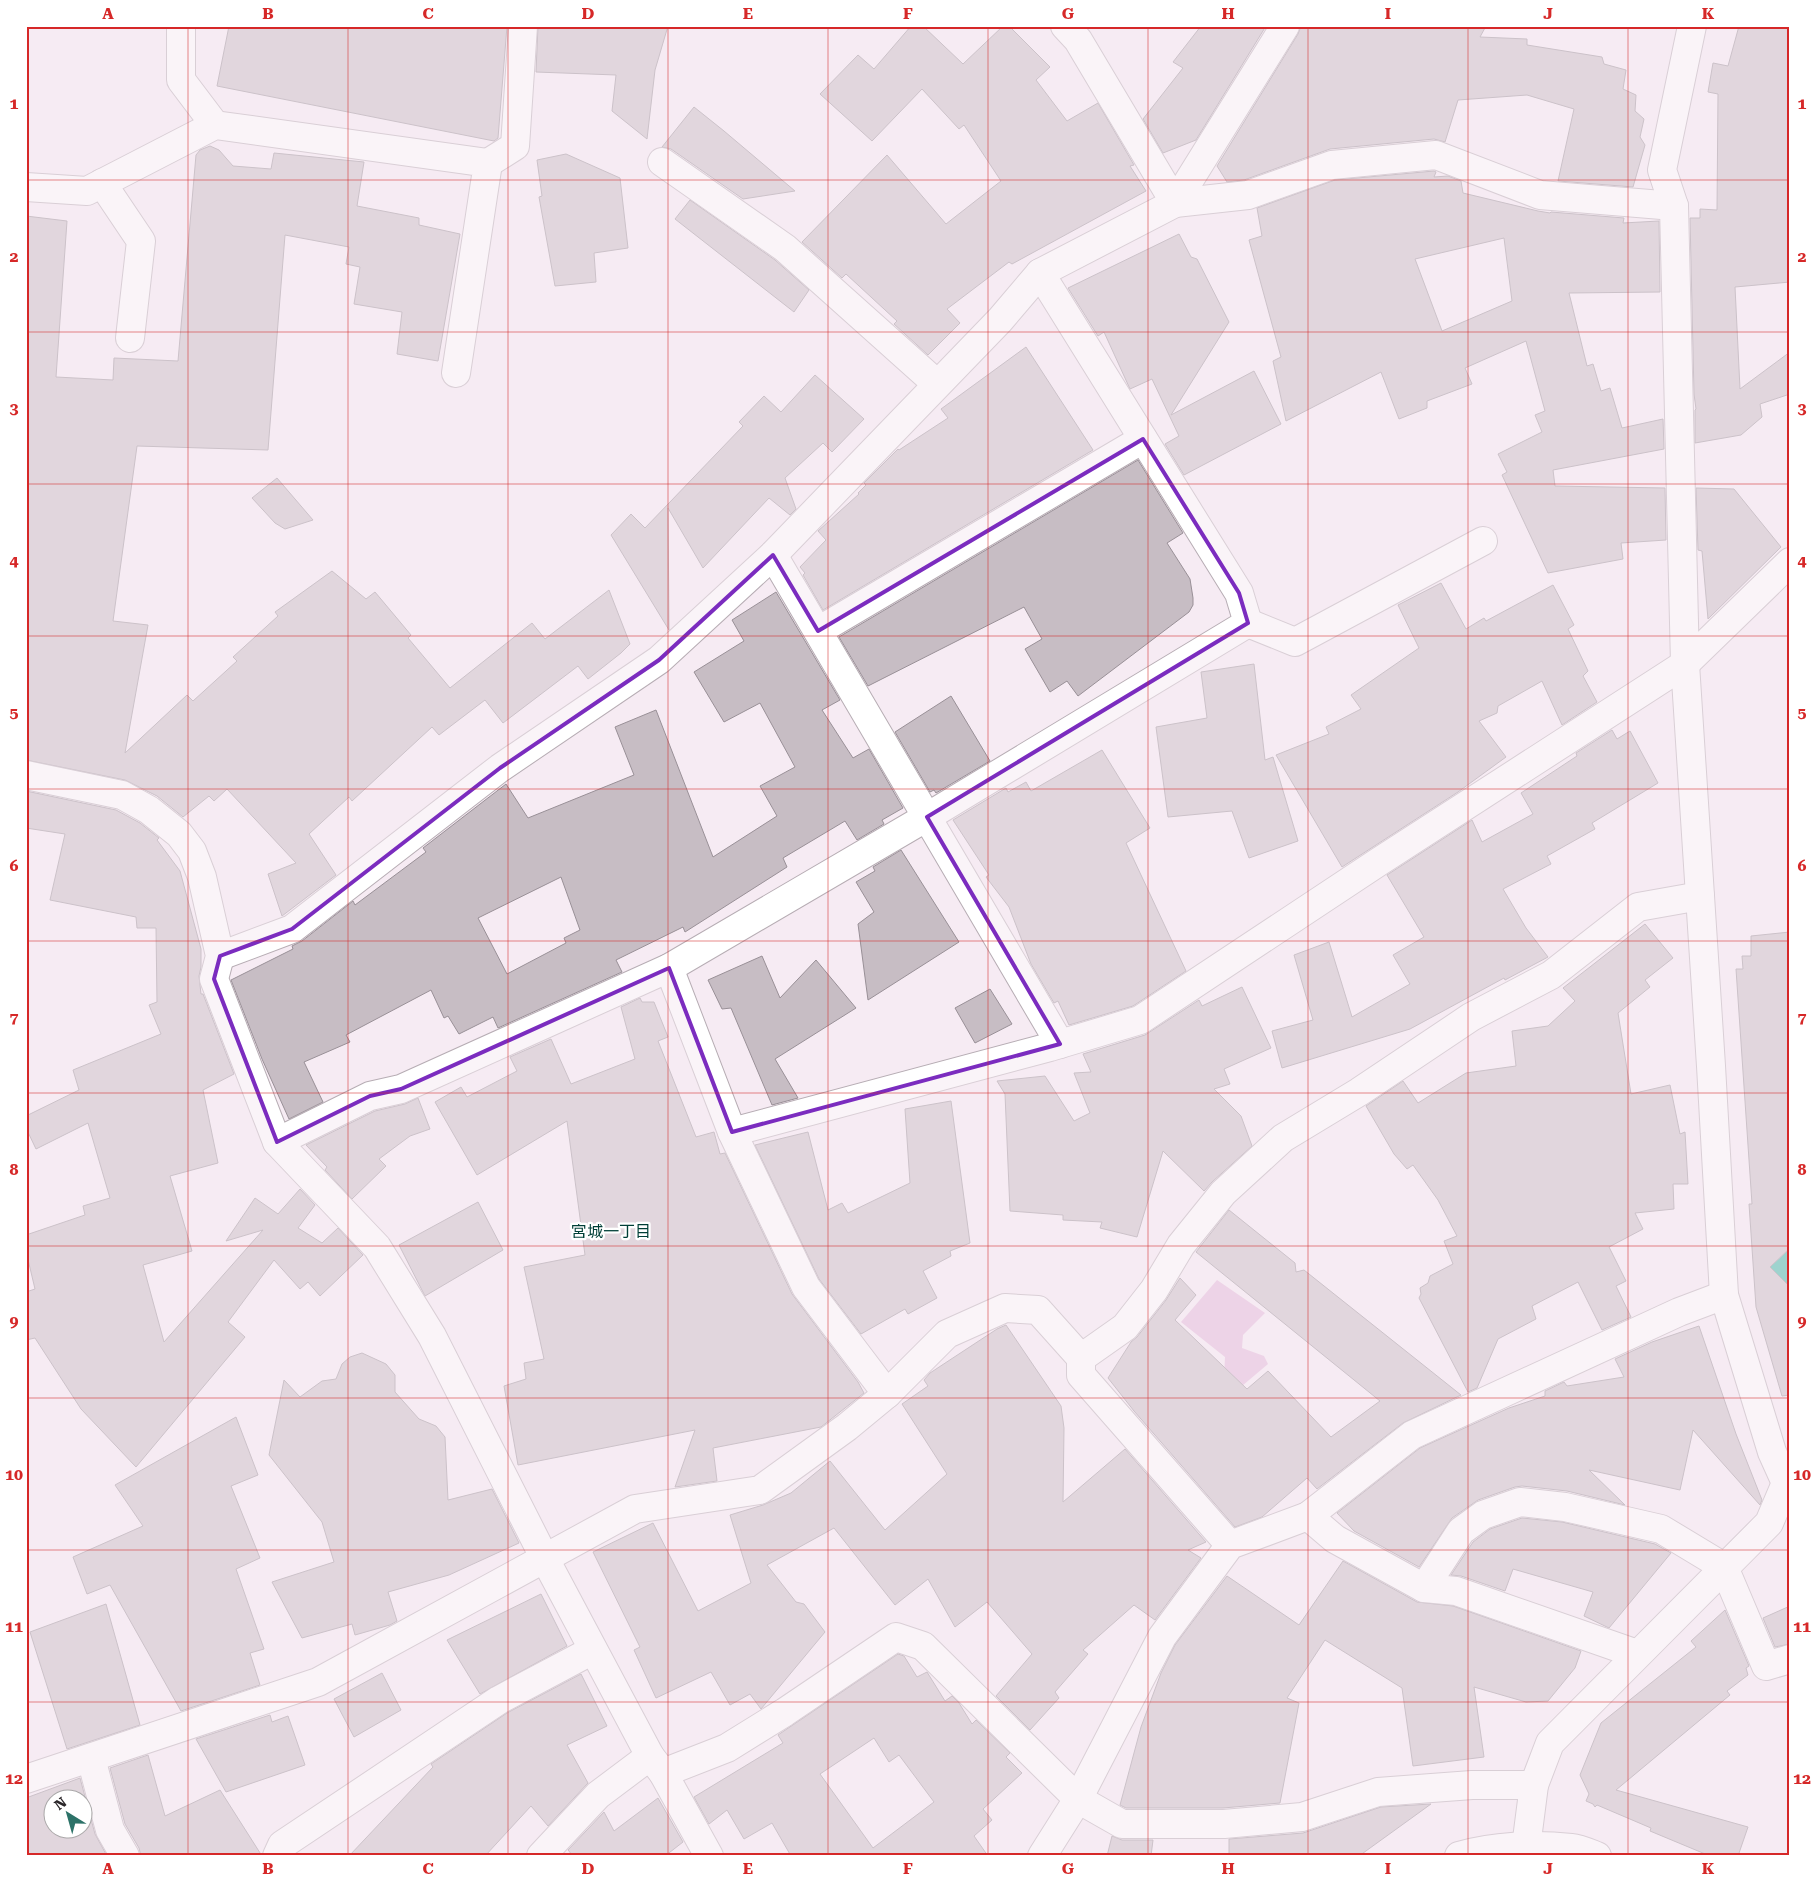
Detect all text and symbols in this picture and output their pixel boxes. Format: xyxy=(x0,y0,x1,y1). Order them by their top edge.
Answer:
text: A xyxy=(102,4,114,23)
text: B xyxy=(262,4,274,23)
text: C xyxy=(422,4,434,23)
text: D xyxy=(582,4,595,23)
text: E xyxy=(743,4,753,23)
text: F xyxy=(903,4,913,23)
text: G xyxy=(1062,4,1075,23)
text: H xyxy=(1221,4,1235,23)
text: I xyxy=(1385,4,1391,23)
text: J xyxy=(1543,4,1553,23)
text: K xyxy=(1702,4,1715,23)
text: 1 xyxy=(10,94,19,113)
text: 1 xyxy=(1798,94,1807,113)
text: 2 xyxy=(10,247,19,266)
text: 2 xyxy=(1798,247,1807,266)
text: 3 xyxy=(10,399,19,418)
text: 3 xyxy=(1798,399,1807,418)
text: 4 xyxy=(10,551,19,570)
text: 4 xyxy=(1798,551,1807,570)
text: 5 xyxy=(10,703,19,722)
text: 5 xyxy=(1798,703,1807,722)
text: 6 xyxy=(10,856,19,875)
text: 6 xyxy=(1798,856,1807,875)
text: 7 xyxy=(10,1008,19,1027)
text: 7 xyxy=(1798,1008,1807,1027)
text: 8 xyxy=(10,1160,19,1179)
text: 8 xyxy=(1798,1160,1807,1179)
district label: 宮城一丁目 xyxy=(571,1222,651,1241)
text: 9 xyxy=(10,1312,19,1331)
text: 9 xyxy=(1798,1312,1807,1331)
text: 10 xyxy=(5,1465,23,1484)
text: 10 xyxy=(1793,1465,1811,1484)
text: 11 xyxy=(5,1617,23,1636)
text: 11 xyxy=(1793,1617,1811,1636)
text: 12 xyxy=(5,1769,23,1788)
text: 12 xyxy=(1793,1769,1811,1788)
north arrow xyxy=(42,1790,92,1840)
text: N xyxy=(51,1794,69,1813)
text: A xyxy=(102,1859,114,1878)
text: B xyxy=(262,1859,274,1878)
text: C xyxy=(422,1859,434,1878)
text: D xyxy=(582,1859,595,1878)
text: E xyxy=(743,1859,753,1878)
text: F xyxy=(903,1859,913,1878)
text: G xyxy=(1062,1859,1075,1878)
text: H xyxy=(1221,1859,1235,1878)
text: I xyxy=(1385,1859,1391,1878)
text: J xyxy=(1543,1859,1553,1878)
text: K xyxy=(1702,1859,1715,1878)

